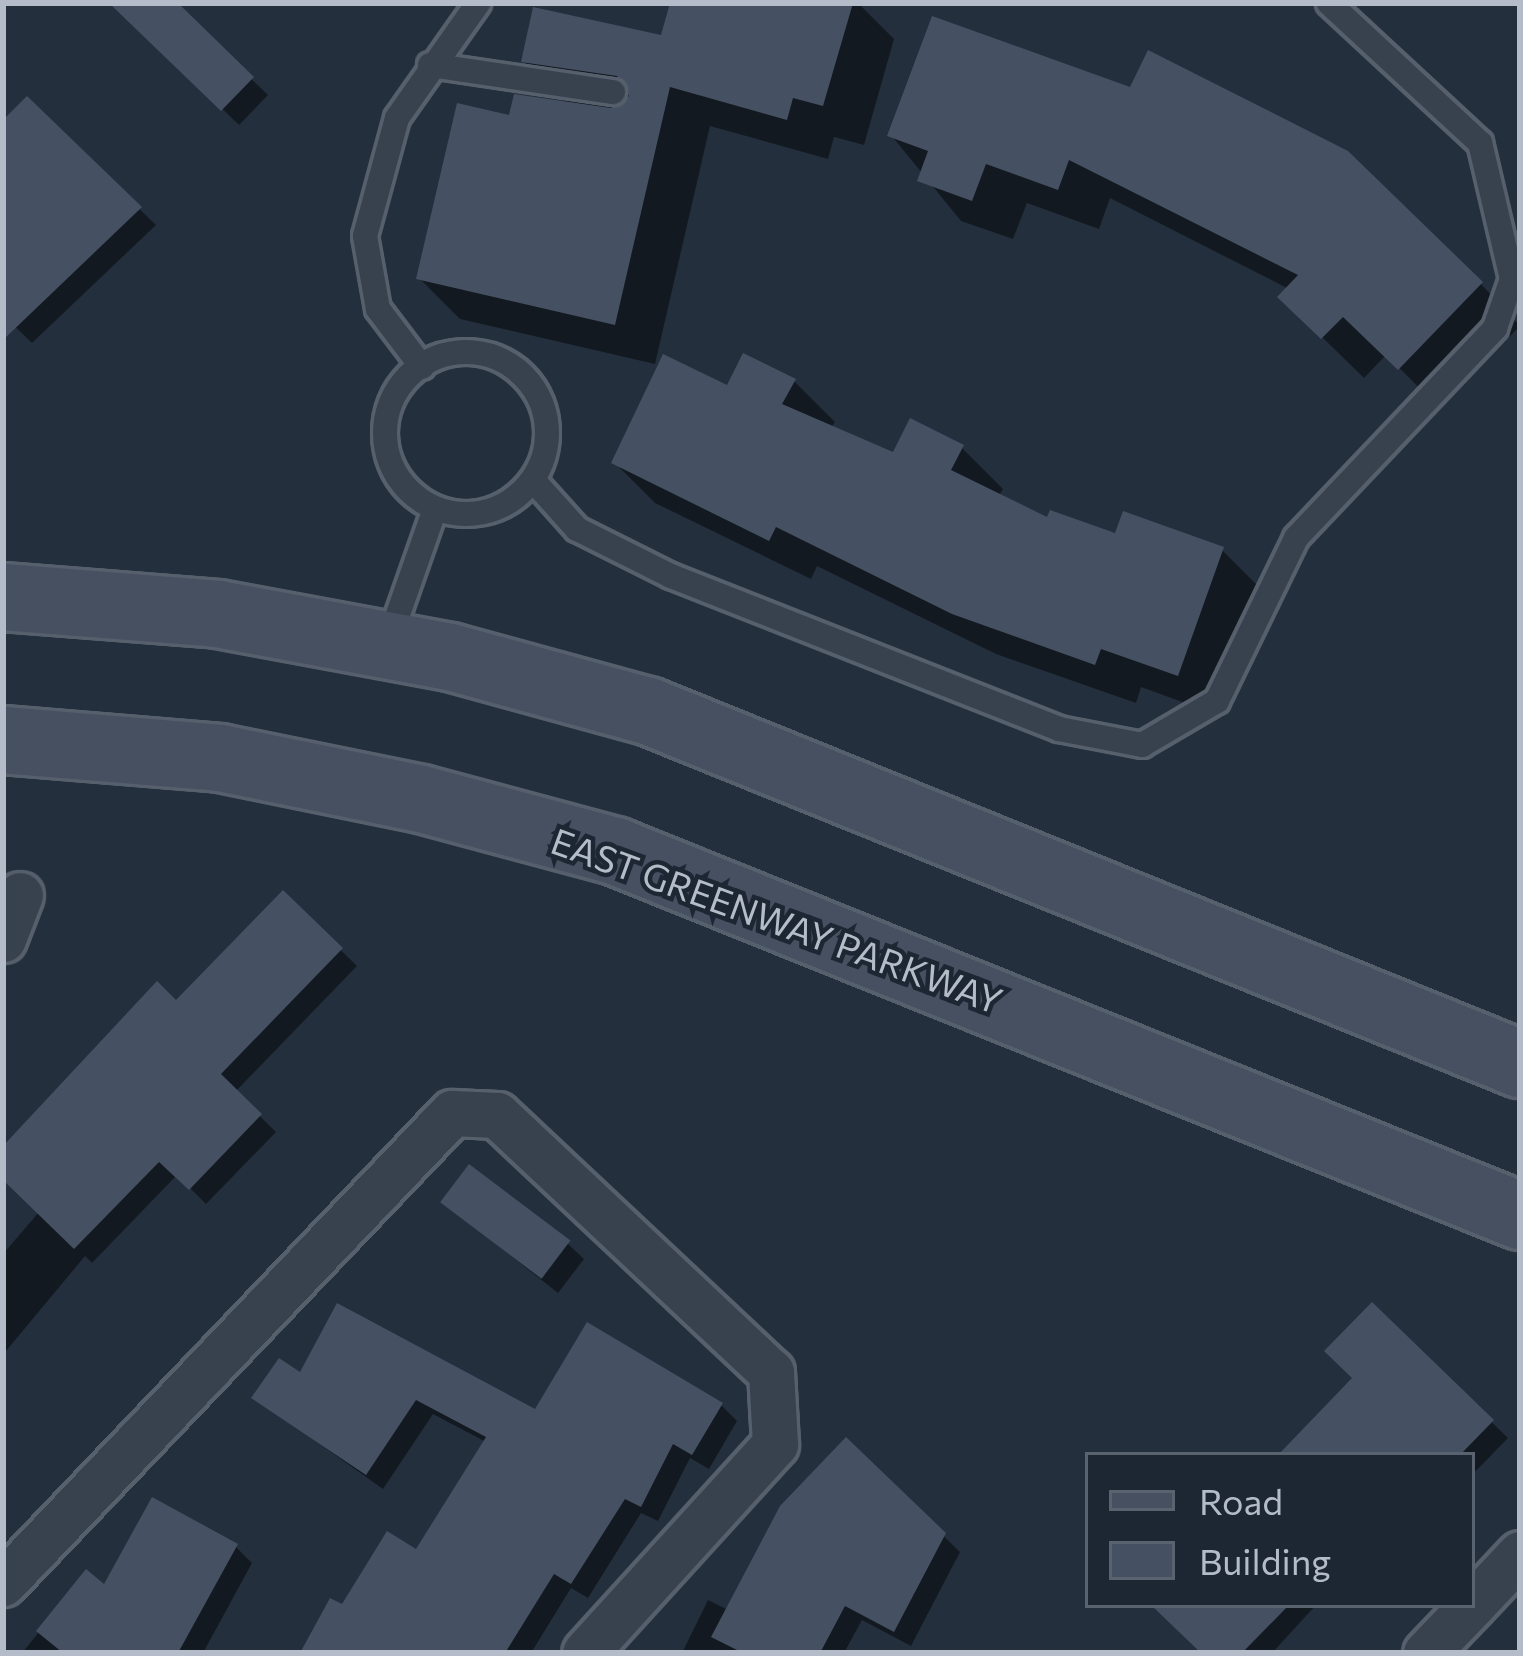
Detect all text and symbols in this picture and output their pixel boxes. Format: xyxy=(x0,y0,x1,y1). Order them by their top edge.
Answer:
street label: EAST GREENWAY PARKWAY xyxy=(546,818,1008,1022)
legend xyxy=(1085,1452,1475,1608)
text: Road xyxy=(1199,1478,1283,1522)
text: Building xyxy=(1199,1538,1331,1582)

